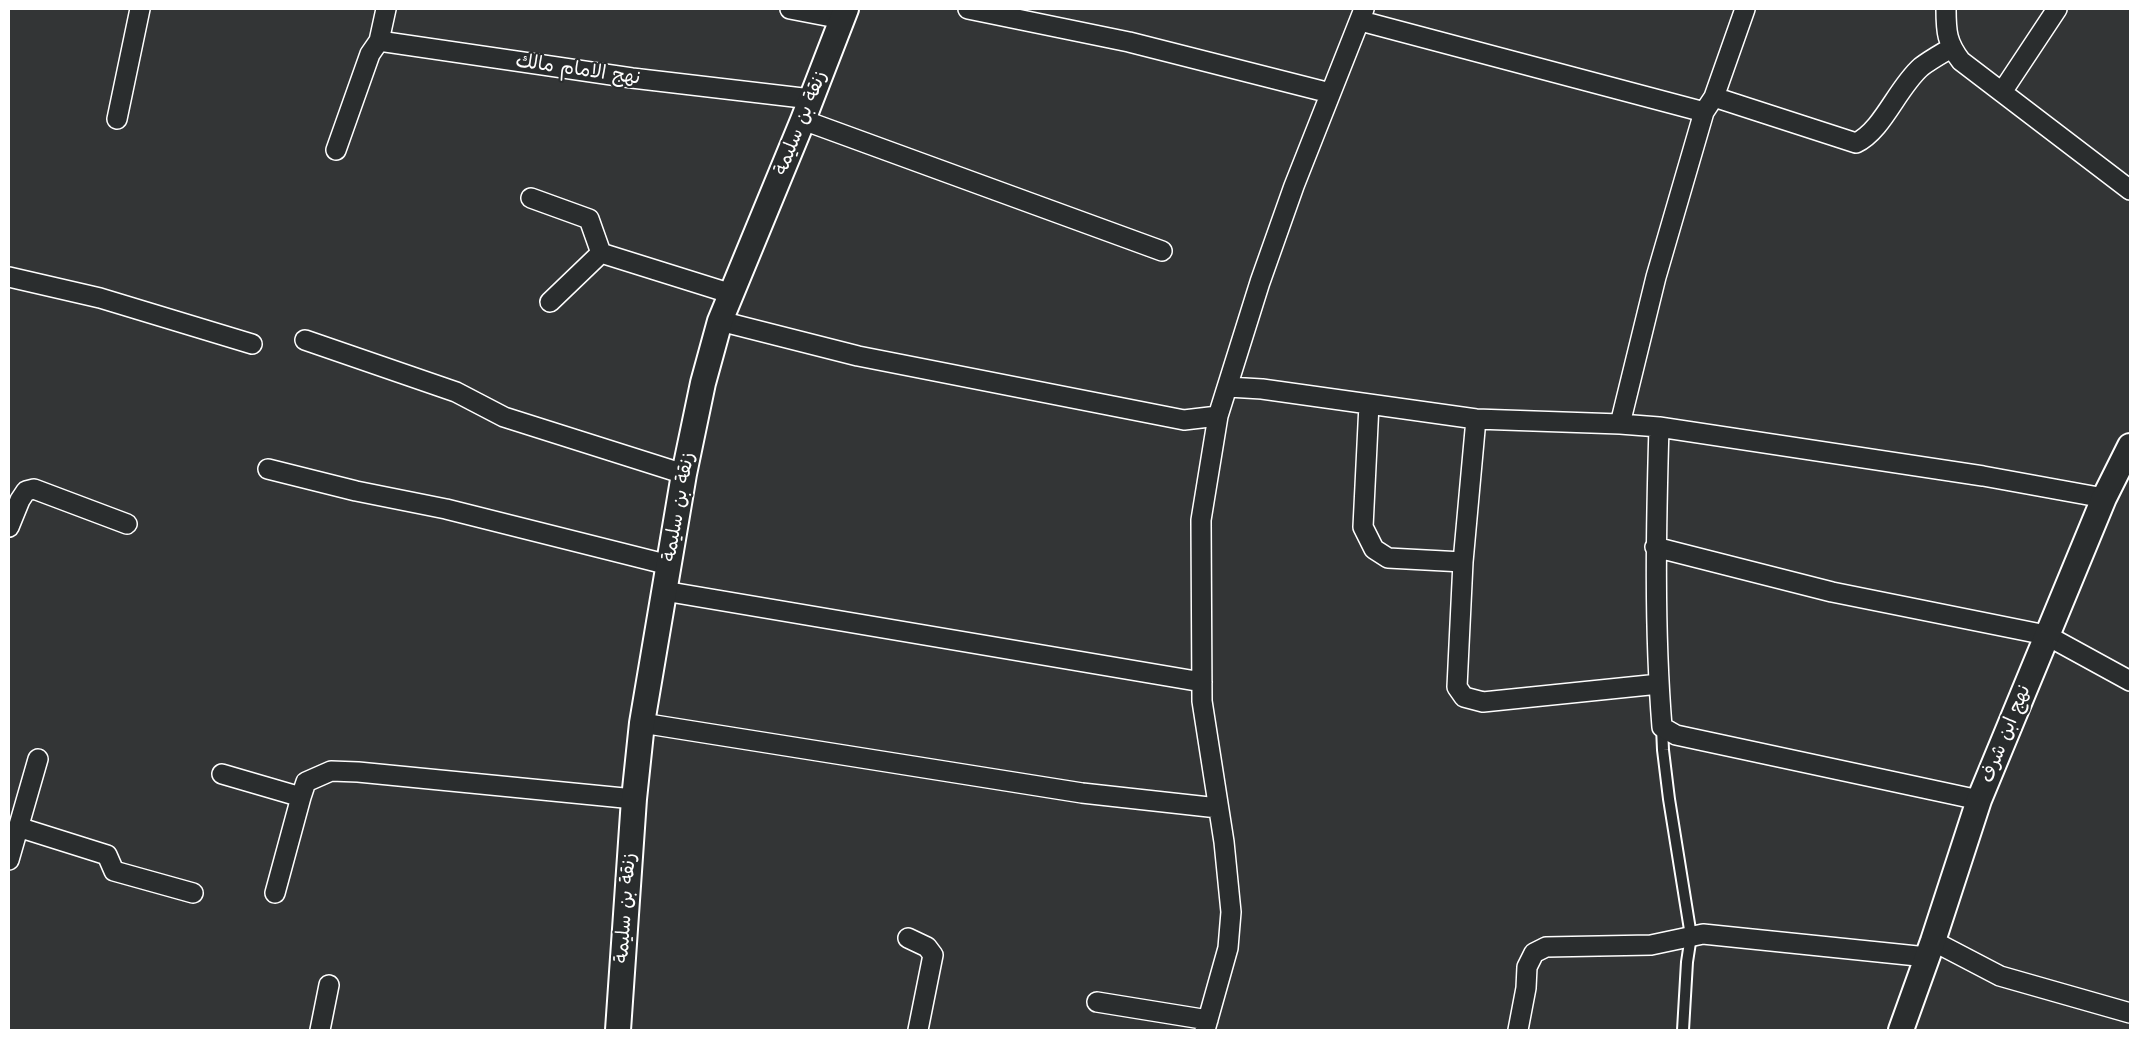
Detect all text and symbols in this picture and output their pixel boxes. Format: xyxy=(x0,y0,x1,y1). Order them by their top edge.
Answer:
street label: نهج الامام مالك xyxy=(514,50,642,90)
street label: زنقة بن سليمة xyxy=(770,67,832,179)
street label: زنقة بن سليمة xyxy=(658,451,700,563)
street label: نهج ابن شرف xyxy=(1976,682,2036,786)
street label: زنقة بن سليمة xyxy=(611,852,641,964)

